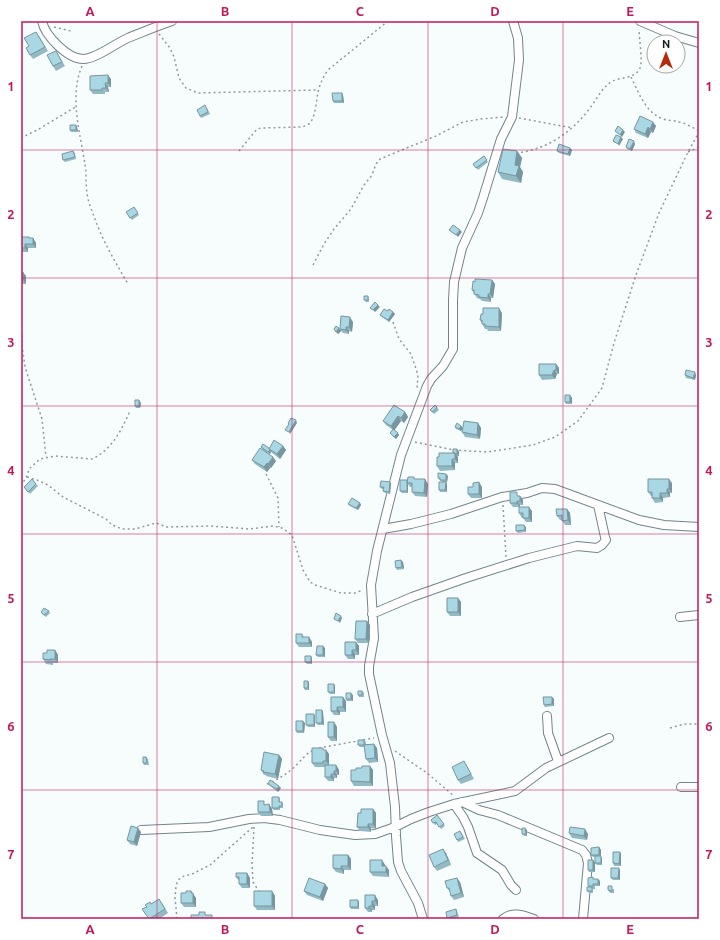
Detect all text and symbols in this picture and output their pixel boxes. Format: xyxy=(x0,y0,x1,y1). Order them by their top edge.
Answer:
text: A xyxy=(85,4,95,18)
text: B xyxy=(221,4,230,18)
text: C xyxy=(356,4,365,18)
text: D xyxy=(490,4,500,18)
text: E xyxy=(626,4,634,18)
north arrow xyxy=(646,34,686,74)
text: N xyxy=(662,38,670,50)
text: 1 xyxy=(7,79,15,93)
text: 1 xyxy=(705,79,713,93)
text: 2 xyxy=(7,207,15,221)
text: 2 xyxy=(705,207,713,221)
text: 3 xyxy=(7,335,15,349)
text: 3 xyxy=(705,335,713,349)
text: 4 xyxy=(7,463,15,477)
text: 4 xyxy=(705,463,713,477)
text: 5 xyxy=(7,591,15,605)
text: 5 xyxy=(705,591,713,605)
text: 6 xyxy=(7,719,15,733)
text: 6 xyxy=(705,719,713,733)
text: 7 xyxy=(7,847,15,861)
text: 7 xyxy=(705,847,713,861)
text: A xyxy=(85,922,95,936)
text: B xyxy=(221,922,230,936)
text: C xyxy=(356,922,365,936)
text: D xyxy=(490,922,500,936)
text: E xyxy=(626,922,634,936)

